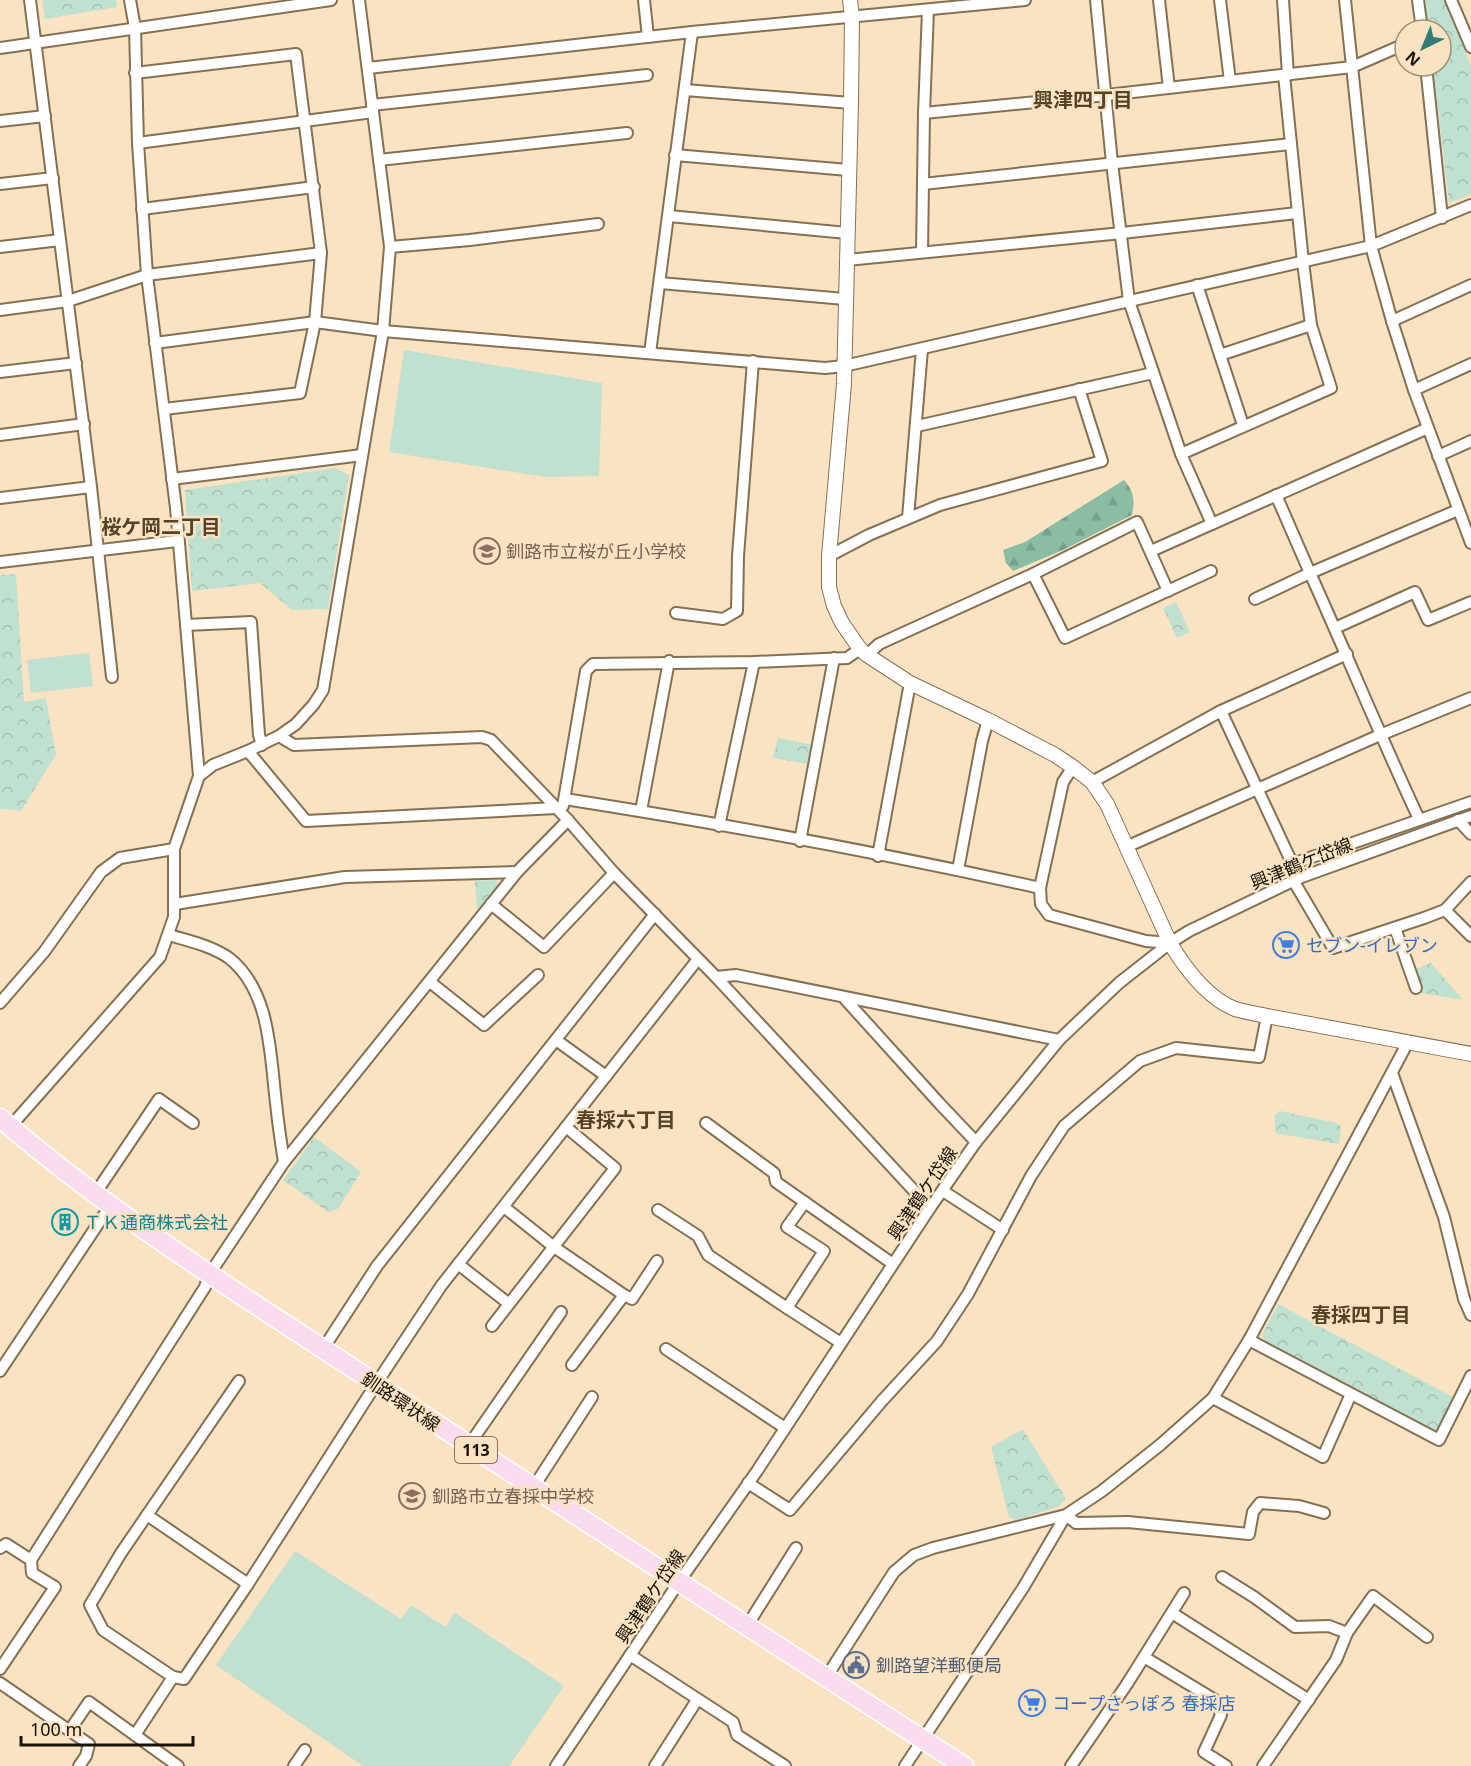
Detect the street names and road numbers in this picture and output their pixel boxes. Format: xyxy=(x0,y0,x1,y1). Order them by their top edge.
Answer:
street label: 興津鶴ケ岱線 xyxy=(1246,832,1356,894)
street label: 興津鶴ケ岱線 xyxy=(882,1142,962,1244)
street label: 釧路環状線 xyxy=(357,1366,445,1436)
road number: 113 xyxy=(455,1437,497,1463)
street label: 興津鶴ケ岱線 xyxy=(610,1545,690,1647)

